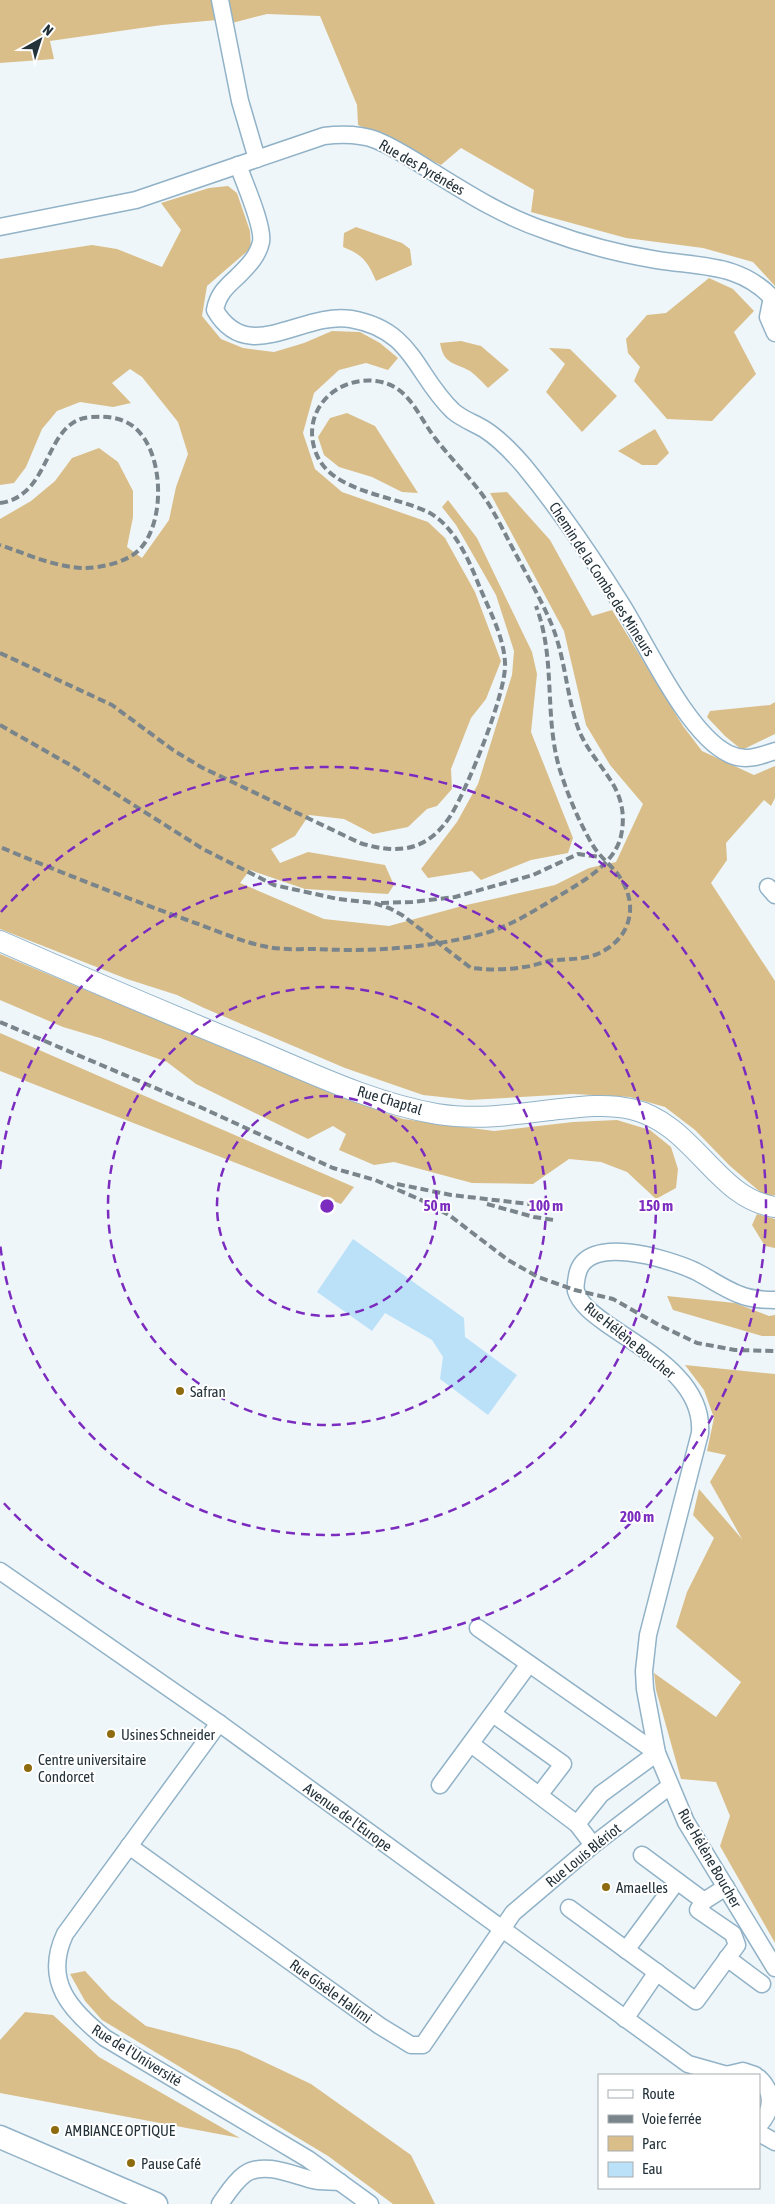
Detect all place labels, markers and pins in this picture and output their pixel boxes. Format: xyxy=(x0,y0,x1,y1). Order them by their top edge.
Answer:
centre of rings xyxy=(318,1197,336,1215)
place label: Safran xyxy=(190,1383,226,1400)
marker: Safran xyxy=(174,1385,186,1397)
place label: Usines Schneider xyxy=(121,1726,216,1743)
marker: Usines Schneider xyxy=(105,1728,117,1740)
place label: Centre universitaire Condorcet xyxy=(38,1751,147,1785)
marker: Centre universitaire Condorcet xyxy=(22,1762,34,1774)
place label: Amaelles xyxy=(616,1879,668,1896)
marker: Amaelles xyxy=(600,1881,612,1893)
place label: AMBIANCE OPTIQUE xyxy=(65,2122,176,2139)
marker: AMBIANCE OPTIQUE xyxy=(49,2124,61,2136)
place label: Pause Café xyxy=(141,2155,201,2172)
marker: Pause Café xyxy=(125,2157,137,2169)

